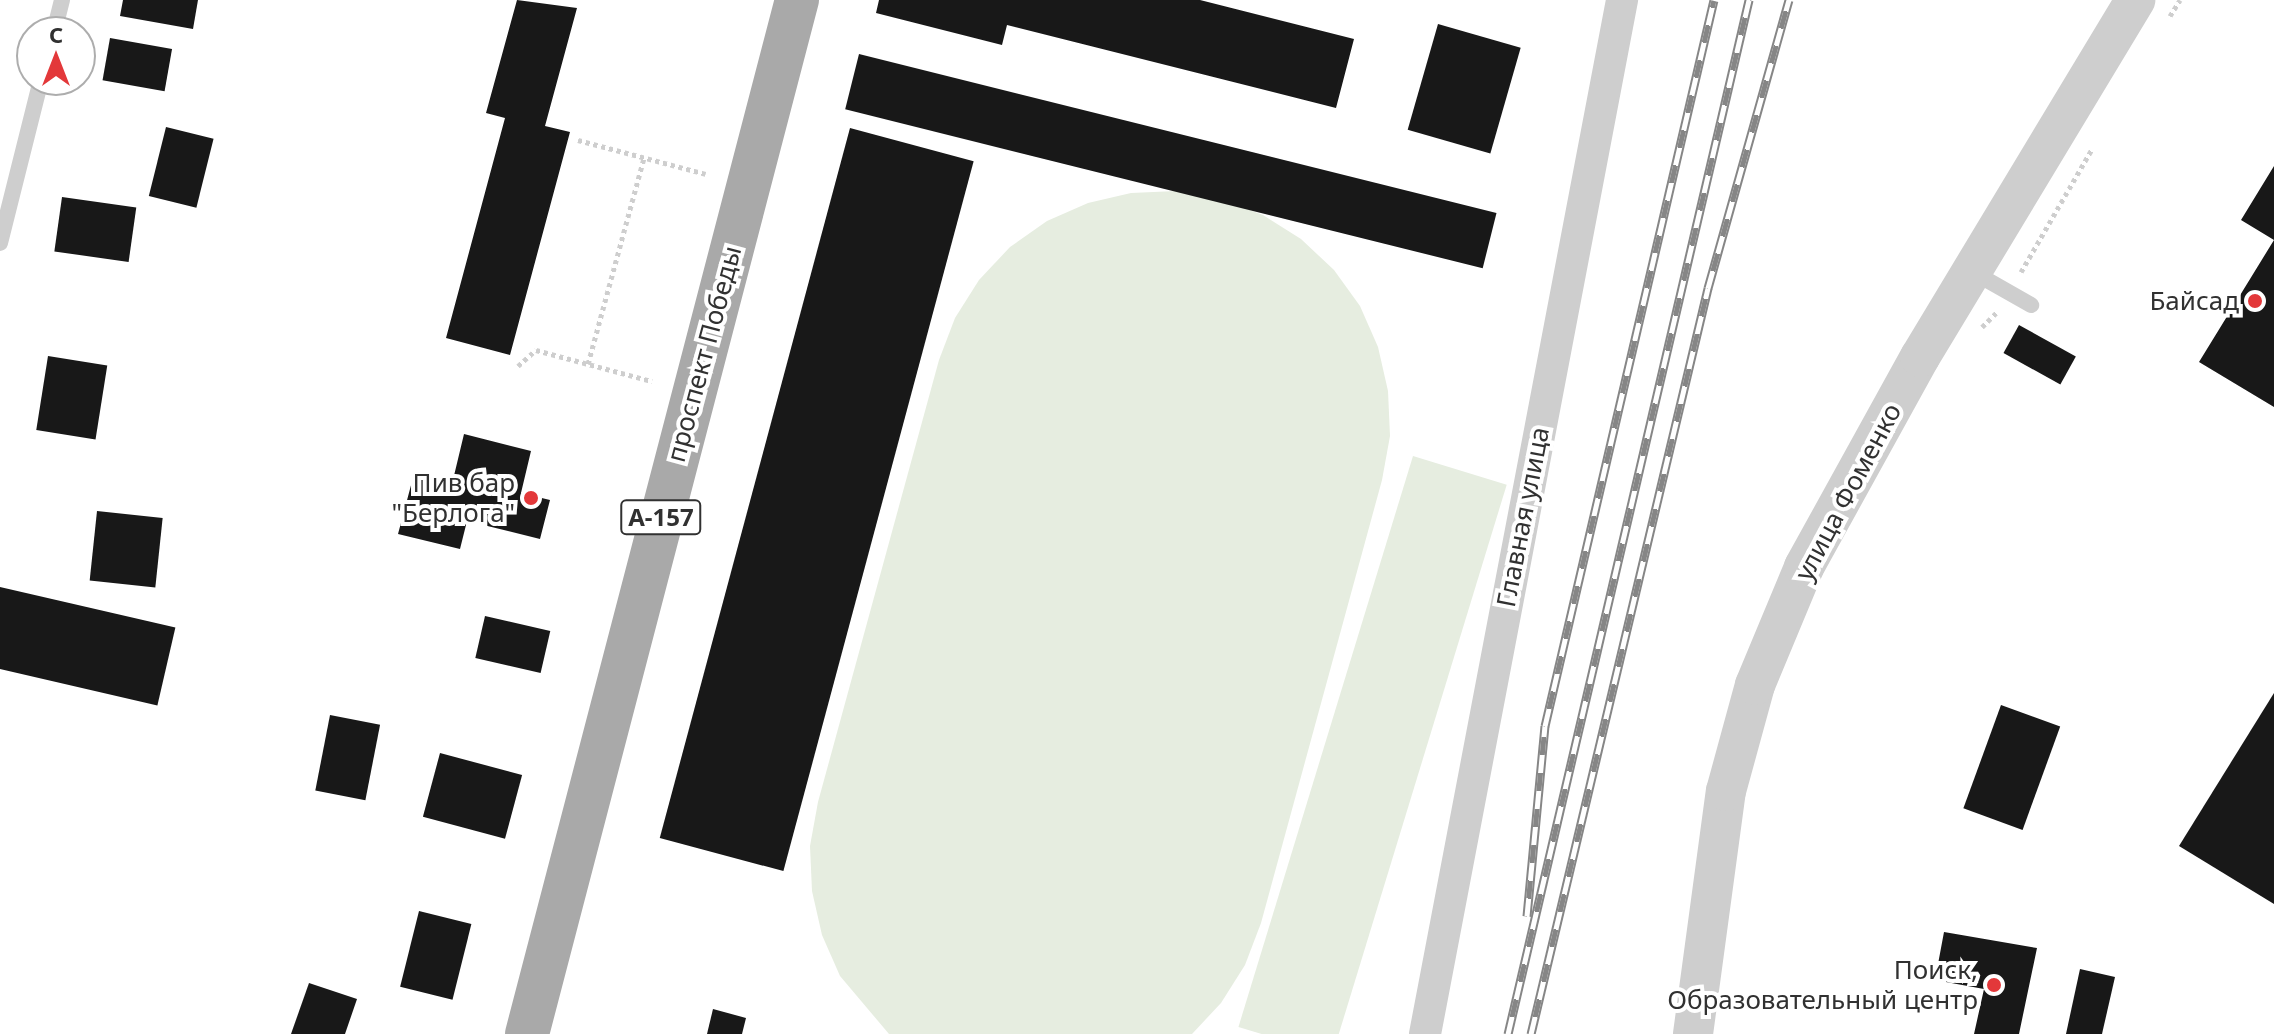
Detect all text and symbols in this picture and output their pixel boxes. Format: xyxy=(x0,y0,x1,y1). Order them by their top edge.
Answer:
north arrow xyxy=(16,16,96,96)
text: С xyxy=(49,19,63,49)
street label: проспект Победы xyxy=(660,243,748,465)
place label: Байсад xyxy=(2149,285,2239,317)
marker: Байсад xyxy=(2246,292,2264,310)
street label: улица Фоменко xyxy=(1788,398,1908,586)
street label: Главная улица xyxy=(1490,424,1556,610)
place label: Пив бар "Берлога" xyxy=(391,467,515,528)
marker: Пив бар "Берлога" xyxy=(522,489,540,507)
road number: А-157 xyxy=(619,497,703,537)
place label: Поиск, Образовательный центр xyxy=(1667,954,1978,1016)
marker: Поиск, Образовательный центр xyxy=(1985,976,2003,994)

